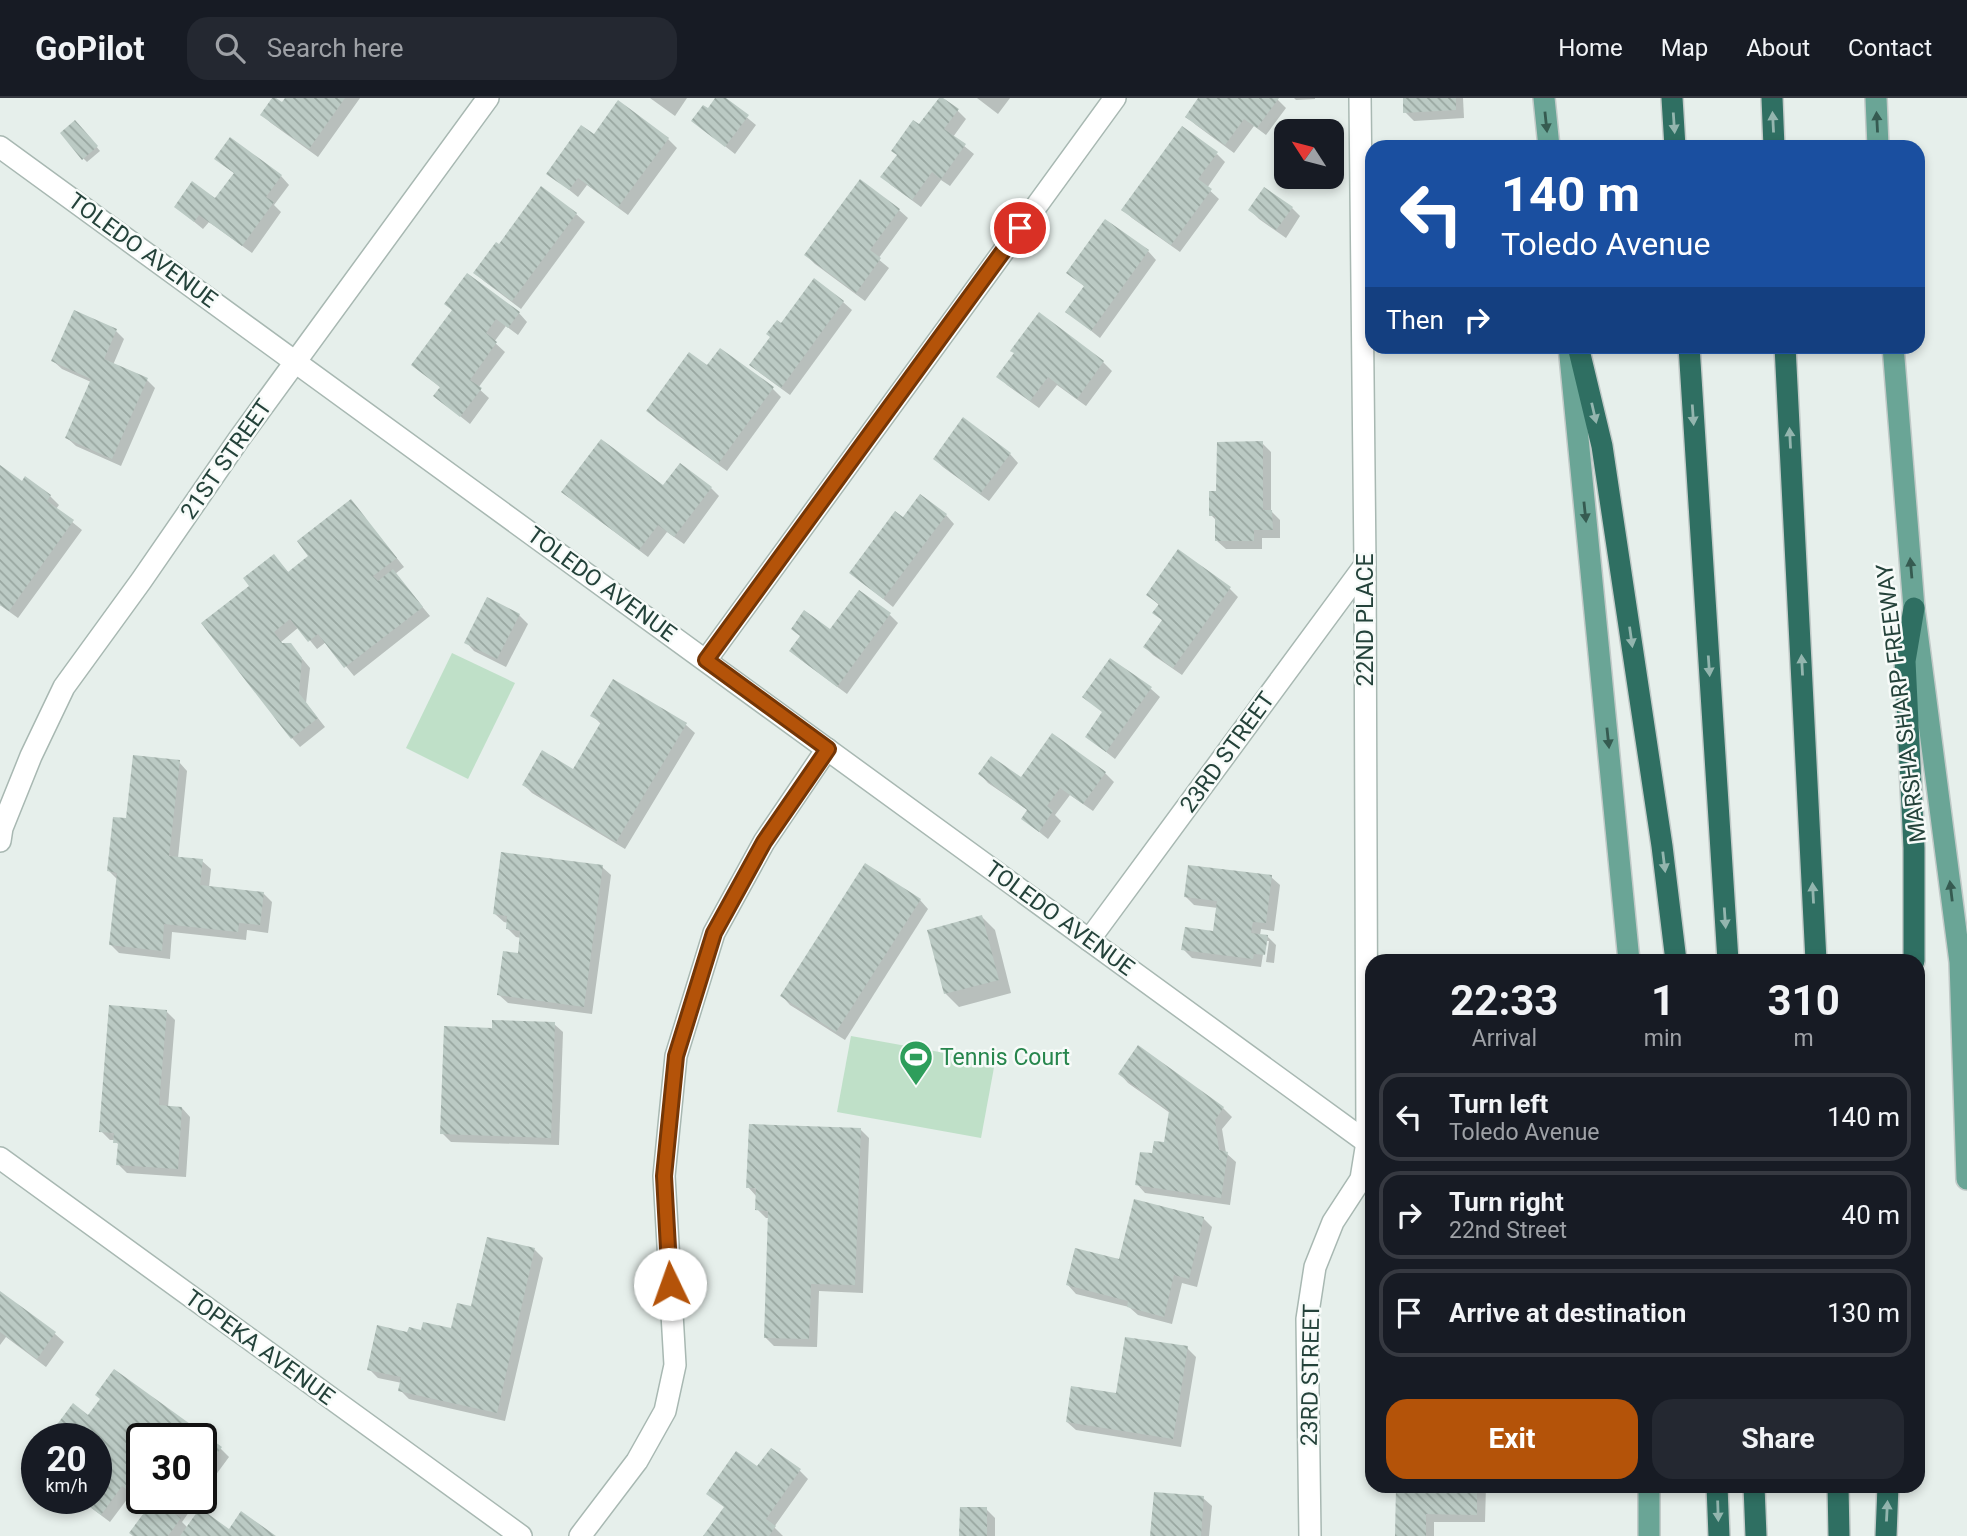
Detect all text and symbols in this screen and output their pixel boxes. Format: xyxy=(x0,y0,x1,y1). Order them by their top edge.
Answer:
search box xyxy=(187,17,677,80)
text: GoPilot xyxy=(35,29,145,68)
icon: search xyxy=(211,29,249,67)
text: Search here xyxy=(267,33,403,63)
text: Home xyxy=(1558,34,1623,62)
text: Map xyxy=(1661,34,1708,62)
text: About xyxy=(1746,34,1810,62)
text: Contact xyxy=(1848,34,1932,62)
one-way arrow xyxy=(1768,111,1779,133)
one-way arrow xyxy=(1872,111,1883,133)
one-way arrow xyxy=(1541,112,1552,134)
one-way arrow xyxy=(1669,112,1680,134)
north arrow xyxy=(1274,119,1344,189)
map controls xyxy=(1274,119,1344,189)
text: 140 m xyxy=(1501,166,1640,223)
icon: left xyxy=(1386,168,1477,259)
street label: TOLEDO AVENUE xyxy=(63,187,222,313)
pin xyxy=(990,198,1050,258)
icon: arrive xyxy=(1001,209,1039,247)
text: Toledo Avenue xyxy=(1501,225,1710,263)
icon: right xyxy=(1458,301,1496,339)
text: Then xyxy=(1386,305,1444,335)
street label: 21ST STREET xyxy=(175,394,278,524)
one-way arrow xyxy=(1589,402,1600,424)
one-way arrow xyxy=(1688,404,1699,426)
one-way arrow xyxy=(1784,427,1795,449)
one-way arrow xyxy=(1580,501,1591,523)
street label: TOLEDO AVENUE xyxy=(522,521,681,647)
street label: 22ND PLACE xyxy=(1352,553,1379,687)
one-way arrow xyxy=(1905,557,1916,579)
street label: MARSHA SHARP FREEWAY xyxy=(1871,562,1932,844)
one-way arrow xyxy=(1626,626,1637,648)
one-way arrow xyxy=(1796,654,1807,676)
one-way arrow xyxy=(1704,655,1715,677)
street label: 23RD STREET xyxy=(1175,687,1280,818)
one-way arrow xyxy=(1603,727,1614,749)
one-way arrow xyxy=(1658,852,1669,874)
street label: TOLEDO AVENUE xyxy=(980,855,1139,981)
one-way arrow xyxy=(1945,880,1956,902)
one-way arrow xyxy=(1807,881,1818,903)
one-way arrow xyxy=(1720,907,1731,929)
text: 22:33 xyxy=(1450,976,1558,1025)
text: 1 xyxy=(1651,976,1675,1025)
text: 310 xyxy=(1767,976,1840,1025)
text: Arrival xyxy=(1472,1025,1537,1052)
text: min xyxy=(1644,1025,1682,1052)
text: m xyxy=(1794,1025,1814,1052)
sports icon: Tennis Court xyxy=(897,1038,935,1087)
place label: Tennis Court xyxy=(940,1044,1070,1071)
text: Turn left xyxy=(1449,1089,1548,1119)
icon: left xyxy=(1390,1098,1428,1136)
text: 140 m xyxy=(1827,1102,1900,1132)
text: Toledo Avenue xyxy=(1449,1119,1600,1146)
text: Turn right xyxy=(1449,1187,1564,1217)
icon: right xyxy=(1390,1196,1428,1234)
text: 40 m xyxy=(1842,1200,1900,1230)
text: 22nd Street xyxy=(1449,1217,1567,1244)
position arrow xyxy=(633,1247,707,1321)
street label: TOPEKA AVENUE xyxy=(180,1284,340,1411)
icon: arrive xyxy=(1390,1294,1428,1332)
text: Arrive at destination xyxy=(1449,1298,1686,1328)
text: 130 m xyxy=(1827,1298,1900,1328)
street label: 23RD STREET xyxy=(1296,1303,1325,1446)
button: Exit xyxy=(1386,1399,1638,1479)
button: Share xyxy=(1652,1399,1904,1479)
speed limit sign: 30 xyxy=(126,1423,217,1514)
text: 20 xyxy=(46,1439,87,1480)
text: km/h xyxy=(45,1475,88,1496)
one-way arrow xyxy=(1712,1500,1723,1522)
one-way arrow xyxy=(1881,1500,1892,1522)

